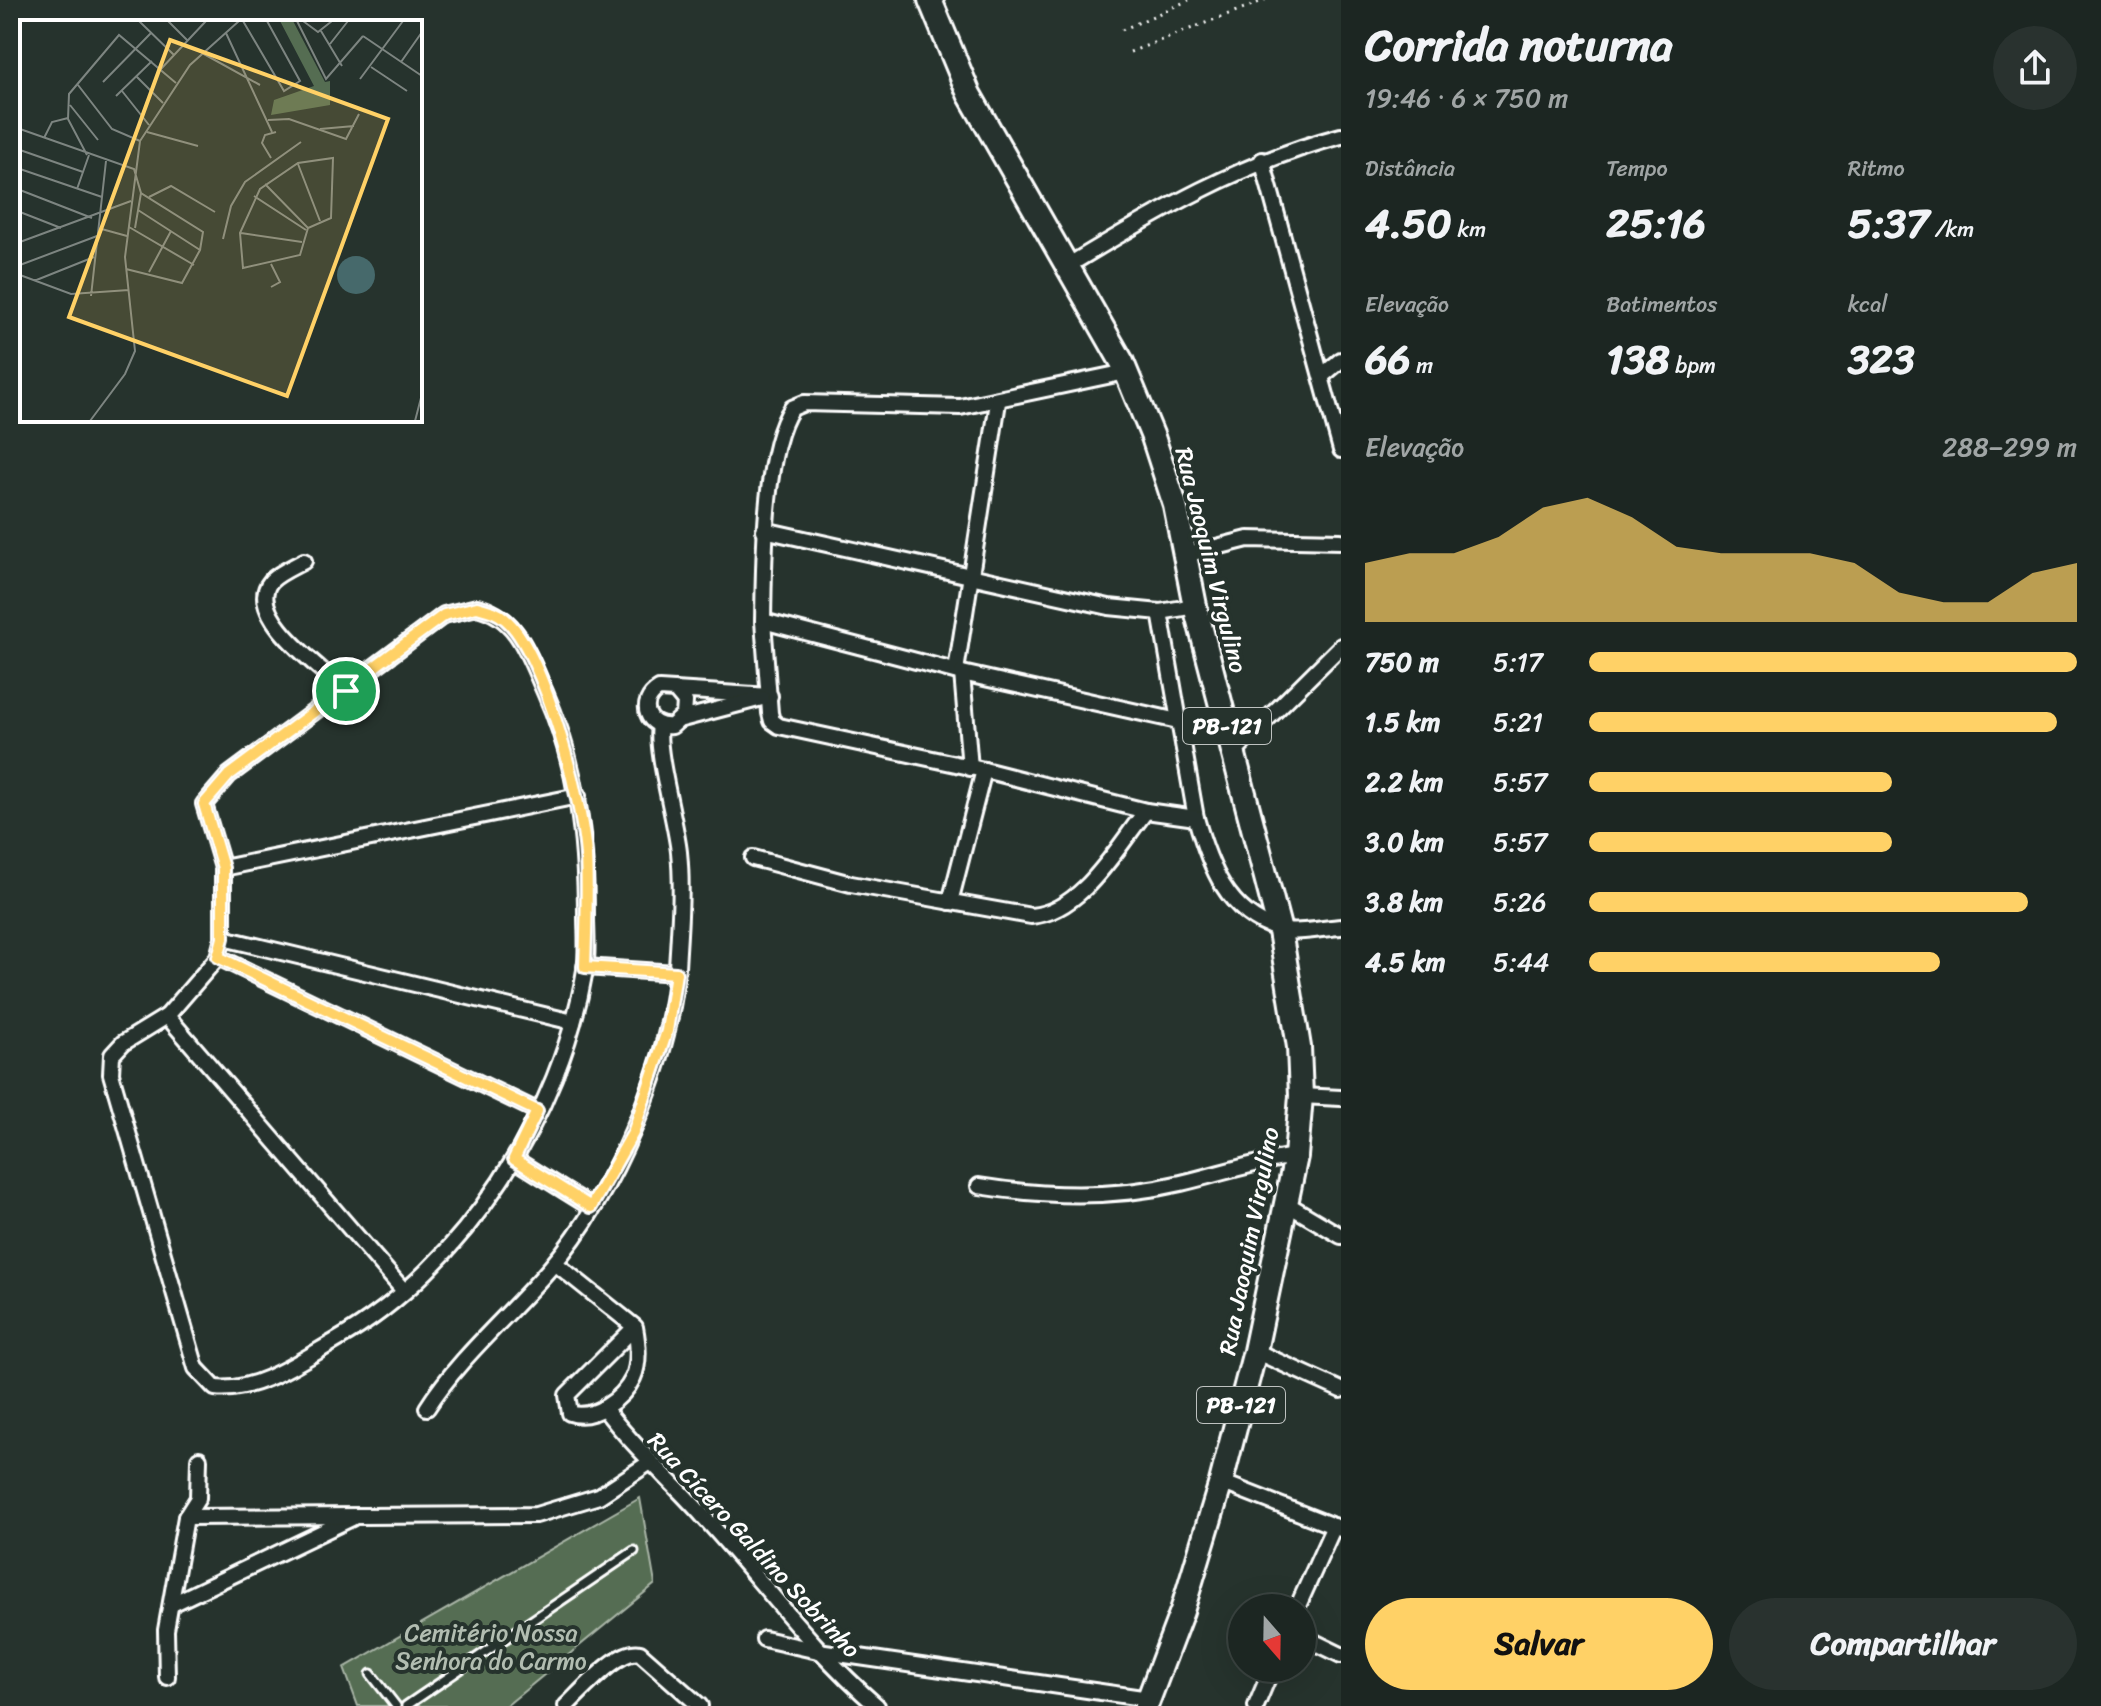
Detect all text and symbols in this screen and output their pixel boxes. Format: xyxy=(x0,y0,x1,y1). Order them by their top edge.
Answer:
text: Corrida noturna xyxy=(1365,6,1672,84)
inset map xyxy=(20,20,422,422)
button: share xyxy=(1993,26,2077,110)
text: 19:46 · 6 × 750 m xyxy=(1365,75,1568,121)
text: Distância xyxy=(1365,149,1455,188)
text: Tempo xyxy=(1606,149,1668,188)
text: Ritmo xyxy=(1848,149,1905,188)
text: 4.50 xyxy=(1365,188,1452,259)
text: 25:16 xyxy=(1606,188,1706,259)
text: 5:37 xyxy=(1848,188,1929,259)
text: km xyxy=(1452,210,1486,249)
text: /km xyxy=(1929,210,1974,249)
text: Elevação xyxy=(1365,285,1449,324)
text: Batimentos xyxy=(1606,285,1717,324)
text: kcal xyxy=(1848,285,1888,324)
text: 66 xyxy=(1365,324,1410,395)
text: 138 xyxy=(1606,324,1670,395)
text: 323 xyxy=(1848,324,1915,395)
text: m xyxy=(1410,346,1433,385)
text: bpm xyxy=(1670,346,1716,385)
text: Elevação xyxy=(1365,424,1464,470)
text: 288–299 m xyxy=(1942,424,2077,470)
street label: Rua Jaoquim Virgulino xyxy=(1163,443,1259,677)
text: 750 m xyxy=(1365,639,1439,685)
text: 5:17 xyxy=(1493,639,1543,685)
pin xyxy=(312,657,380,725)
icon: arrive xyxy=(324,669,368,713)
text: 1.5 km xyxy=(1365,699,1440,745)
text: 5:21 xyxy=(1493,699,1543,745)
road number: PB-121 xyxy=(1183,708,1271,744)
text: 2.2 km xyxy=(1365,759,1443,805)
text: 5:57 xyxy=(1493,759,1547,805)
text: 3.0 km xyxy=(1365,819,1444,865)
text: 5:57 xyxy=(1493,819,1547,865)
text: 3.8 km xyxy=(1365,879,1443,925)
text: 5:26 xyxy=(1493,879,1547,925)
text: 4.5 km xyxy=(1365,939,1446,985)
text: 5:44 xyxy=(1493,939,1549,985)
street label: Rua Jaoquim Virgulino xyxy=(1206,1123,1292,1359)
road number: PB-121 xyxy=(1197,1387,1285,1423)
street label: Rua Cícero Galdino Sobrinho xyxy=(637,1422,871,1668)
north arrow xyxy=(1228,1594,1316,1682)
map controls xyxy=(1228,1594,1316,1682)
button: Salvar xyxy=(1365,1598,1713,1690)
button: Compartilhar xyxy=(1729,1598,2077,1690)
park label: Cemitério Nossa Senhora do Carmo xyxy=(395,1612,587,1682)

